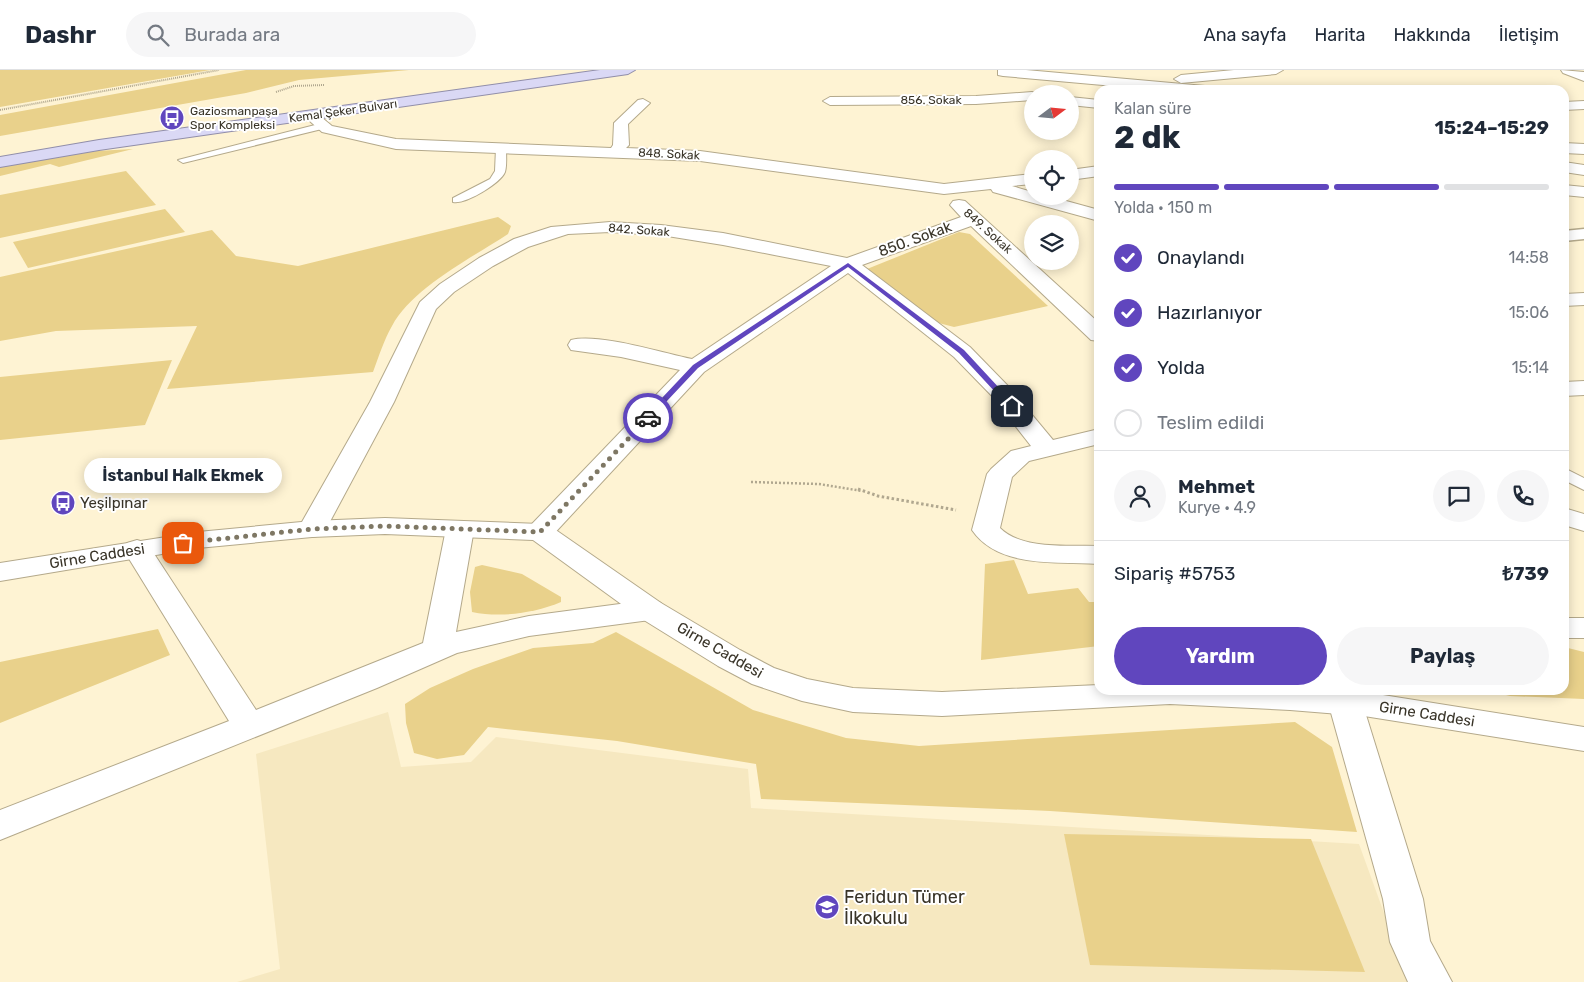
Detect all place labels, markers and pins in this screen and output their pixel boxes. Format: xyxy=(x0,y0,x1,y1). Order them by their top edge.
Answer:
place label: Gaziosmanpaşa Spor Kompleksi xyxy=(190,104,278,132)
bus stop icon: Gaziosmanpaşa Spor Kompleksi xyxy=(159,105,185,131)
pin xyxy=(991,385,1033,427)
callout: İstanbul Halk Ekmek xyxy=(84,458,282,493)
bus stop icon: Yeşilpınar xyxy=(50,490,76,516)
place label: Yeşilpınar xyxy=(80,494,148,512)
pin xyxy=(162,522,204,564)
place label: Feridun Tümer İlkokulu xyxy=(844,886,965,929)
school or university icon: Feridun Tümer İlkokulu xyxy=(814,894,840,920)

